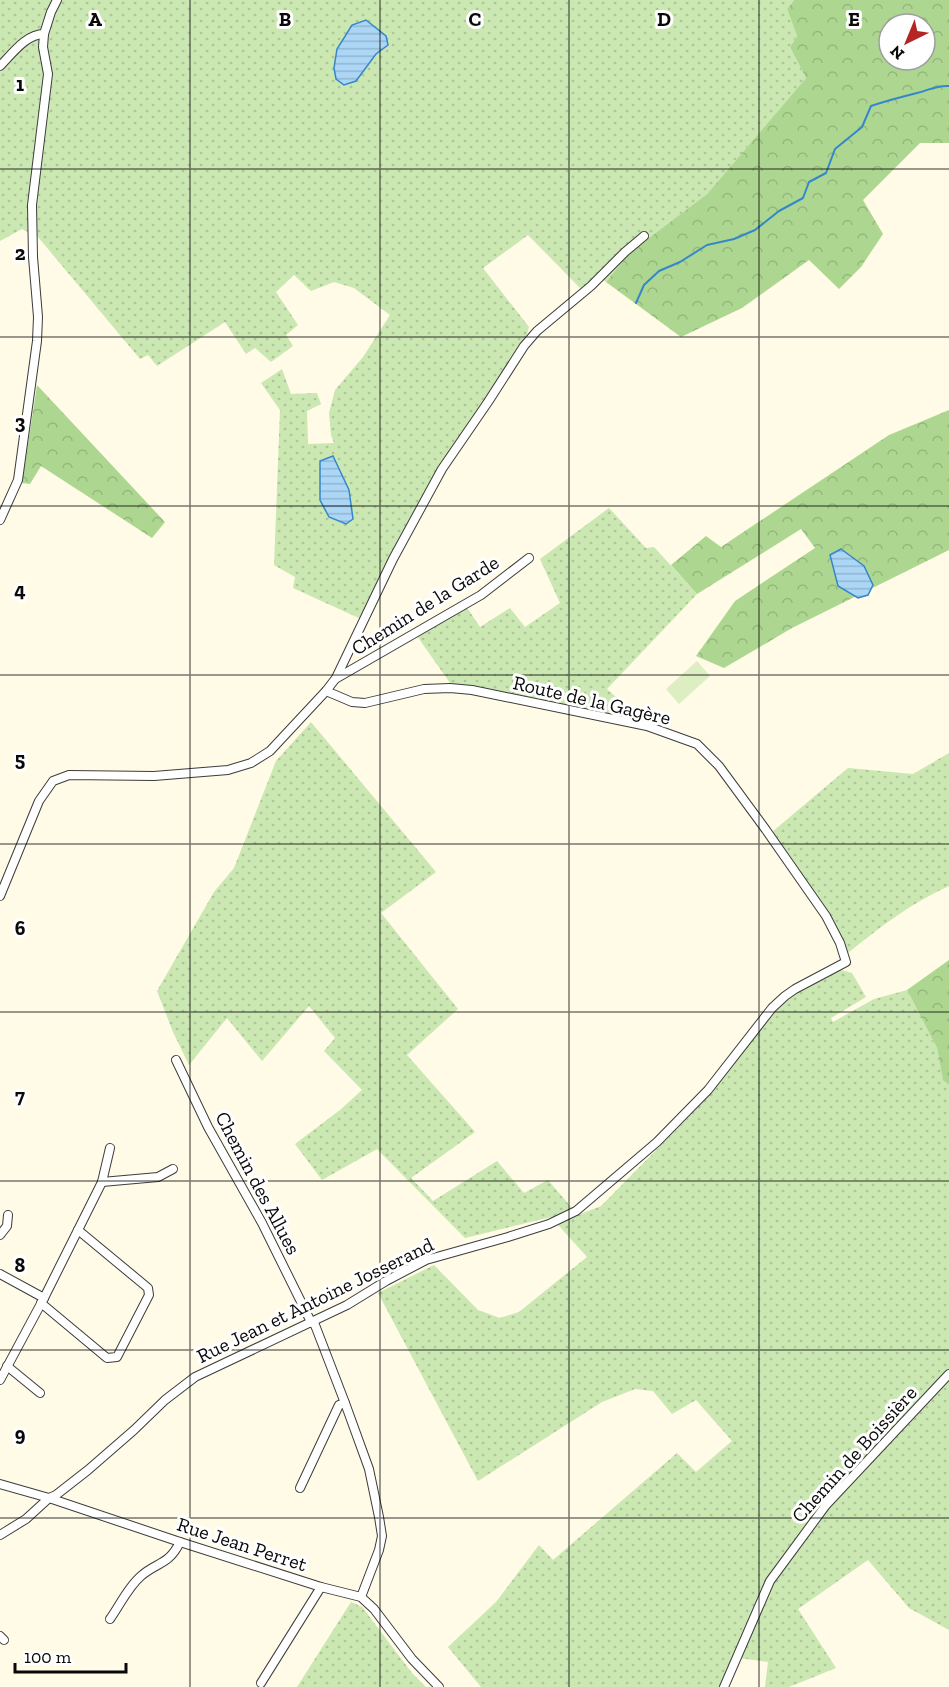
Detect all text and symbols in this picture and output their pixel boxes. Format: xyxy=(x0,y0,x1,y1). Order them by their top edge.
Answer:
text: A xyxy=(88,7,102,31)
text: B xyxy=(279,7,291,31)
text: C xyxy=(469,7,482,31)
text: D xyxy=(657,7,671,31)
text: E xyxy=(848,7,860,31)
north arrow xyxy=(877,12,937,72)
text: N xyxy=(886,42,908,64)
text: 1 xyxy=(16,72,24,96)
text: 2 xyxy=(15,241,26,265)
text: 3 xyxy=(15,410,26,434)
street label: Chemin de la Garde xyxy=(347,550,503,660)
text: 4 xyxy=(14,578,26,602)
street label: Route de la Gagère xyxy=(511,670,673,730)
text: 5 xyxy=(15,747,25,771)
text: 6 xyxy=(15,916,26,940)
text: 7 xyxy=(15,1084,25,1108)
street label: Chemin des Allues xyxy=(210,1107,306,1259)
street label: Rue Jean et Antoine Josserand xyxy=(193,1232,437,1368)
text: 8 xyxy=(15,1253,26,1277)
street label: Chemin de Boissière xyxy=(786,1381,922,1527)
text: 9 xyxy=(15,1422,26,1446)
street label: Rue Jean Perret xyxy=(174,1512,310,1576)
scale bar xyxy=(15,1636,126,1674)
text: 100 m xyxy=(24,1646,72,1668)

